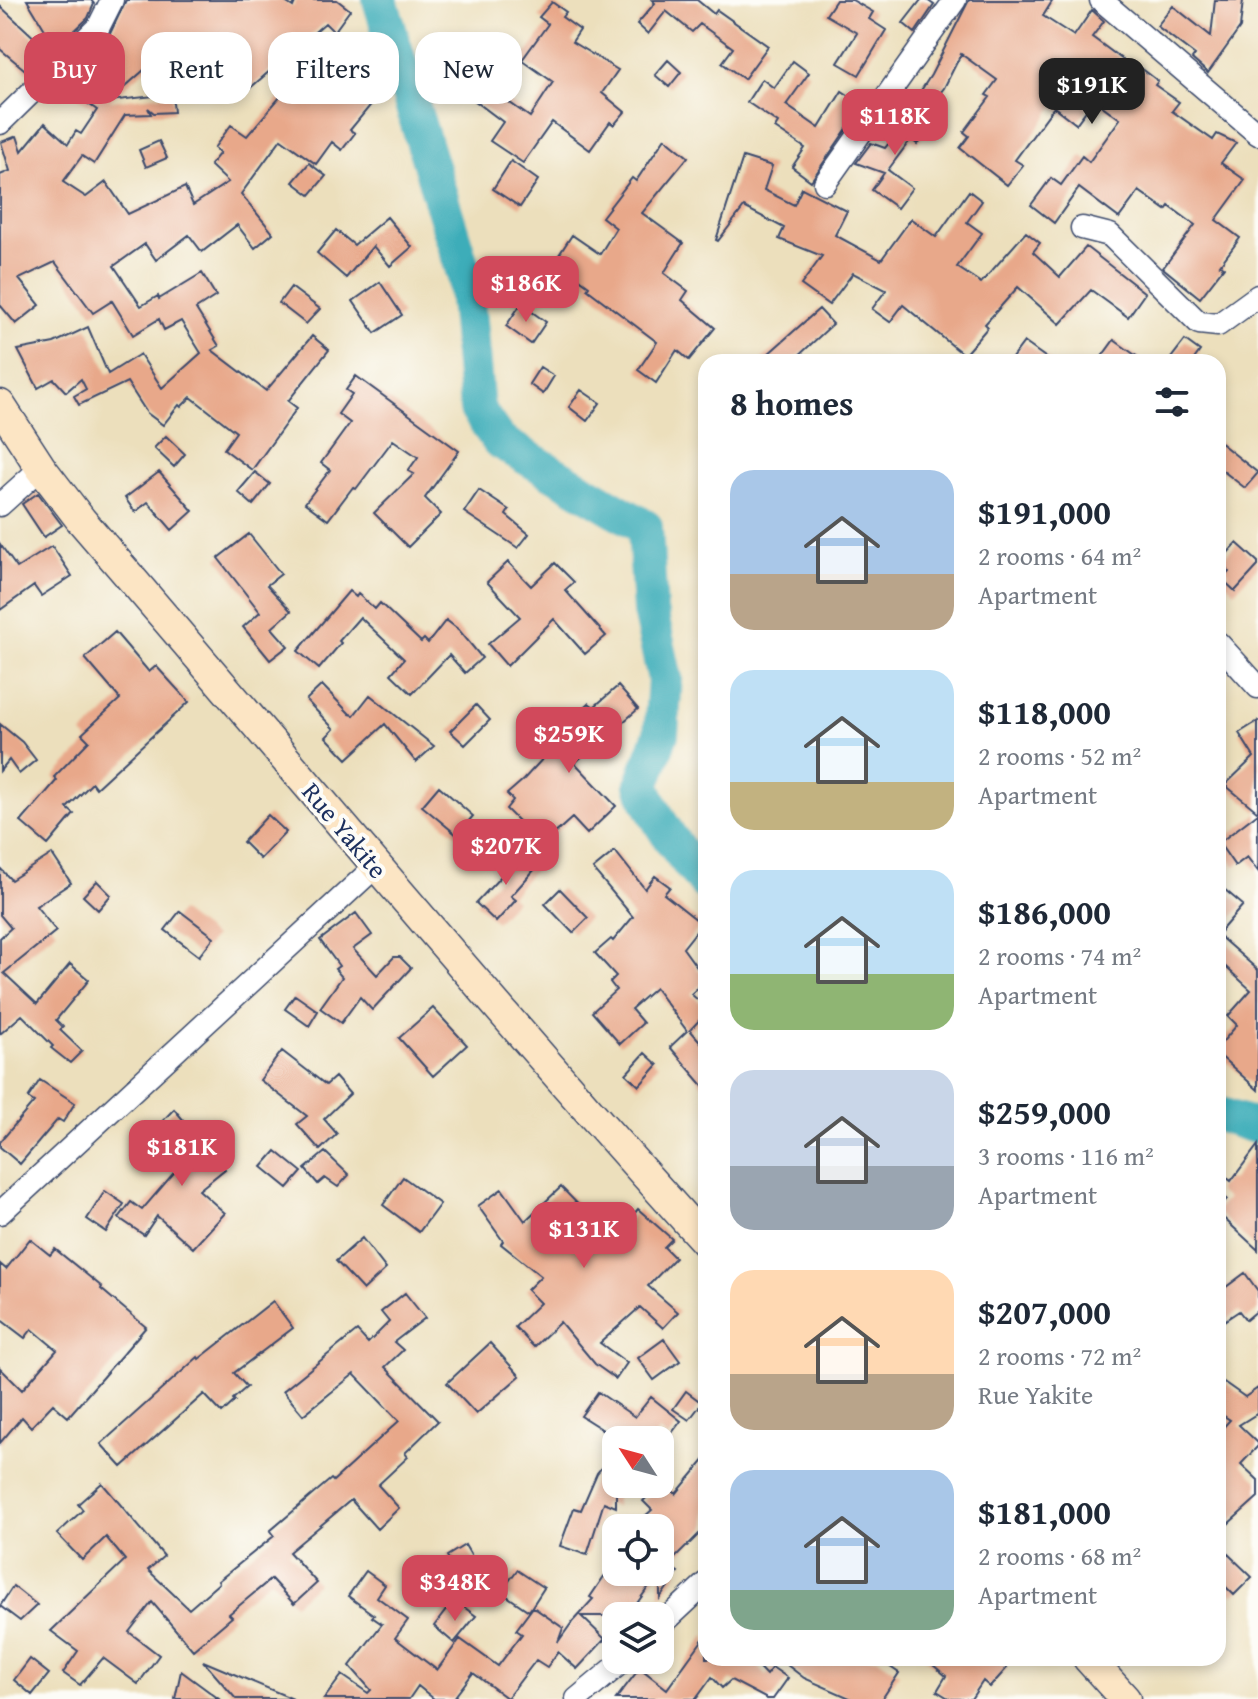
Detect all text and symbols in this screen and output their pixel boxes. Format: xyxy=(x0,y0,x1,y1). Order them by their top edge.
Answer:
chip: Buy xyxy=(24,32,125,104)
chip: Rent xyxy=(141,32,252,104)
chip: Filters xyxy=(268,32,399,104)
chip: New xyxy=(415,32,522,104)
pin: $191K xyxy=(1036,58,1148,126)
text: $191K xyxy=(1057,64,1127,103)
pin: $118K xyxy=(839,89,951,157)
text: $118K xyxy=(860,95,930,134)
pin: $186K xyxy=(470,256,582,324)
text: $186K xyxy=(491,262,561,301)
text: 8 homes xyxy=(730,378,854,427)
icon: filters xyxy=(1150,380,1194,424)
text: $191,000 xyxy=(978,487,1111,536)
icon: home xyxy=(794,502,890,598)
text: 2 rooms · 64 m² xyxy=(978,536,1141,575)
text: Apartment xyxy=(978,575,1097,614)
text: $118,000 xyxy=(978,687,1111,736)
icon: home xyxy=(794,702,890,798)
pin: $259K xyxy=(513,707,625,775)
text: $259K xyxy=(534,713,604,752)
text: 2 rooms · 52 m² xyxy=(978,736,1141,775)
street label: Rue Yakite xyxy=(293,773,397,887)
text: Apartment xyxy=(978,775,1097,814)
pin: $207K xyxy=(450,819,562,887)
text: $207K xyxy=(471,825,541,864)
text: $186,000 xyxy=(978,887,1111,936)
icon: home xyxy=(794,902,890,998)
text: 2 rooms · 74 m² xyxy=(978,936,1141,975)
text: Apartment xyxy=(978,975,1097,1014)
text: $259,000 xyxy=(978,1087,1111,1136)
icon: home xyxy=(794,1102,890,1198)
pin: $181K xyxy=(126,1120,238,1188)
text: $181K xyxy=(147,1126,217,1165)
text: 3 rooms · 116 m² xyxy=(978,1136,1154,1175)
text: Apartment xyxy=(978,1175,1097,1214)
pin: $131K xyxy=(528,1202,640,1270)
text: $131K xyxy=(549,1208,619,1247)
text: $207,000 xyxy=(978,1287,1111,1336)
icon: home xyxy=(794,1302,890,1398)
text: 2 rooms · 72 m² xyxy=(978,1336,1141,1375)
text: Rue Yakite xyxy=(978,1375,1093,1414)
north arrow xyxy=(602,1426,674,1498)
map controls xyxy=(602,1426,674,1674)
text: $181,000 xyxy=(978,1487,1111,1536)
icon: home xyxy=(794,1502,890,1598)
button: locate xyxy=(602,1514,674,1586)
text: 2 rooms · 68 m² xyxy=(978,1536,1141,1575)
pin: $348K xyxy=(399,1555,511,1623)
text: $348K xyxy=(420,1561,490,1600)
text: Apartment xyxy=(978,1575,1097,1614)
button: layers xyxy=(602,1602,674,1674)

